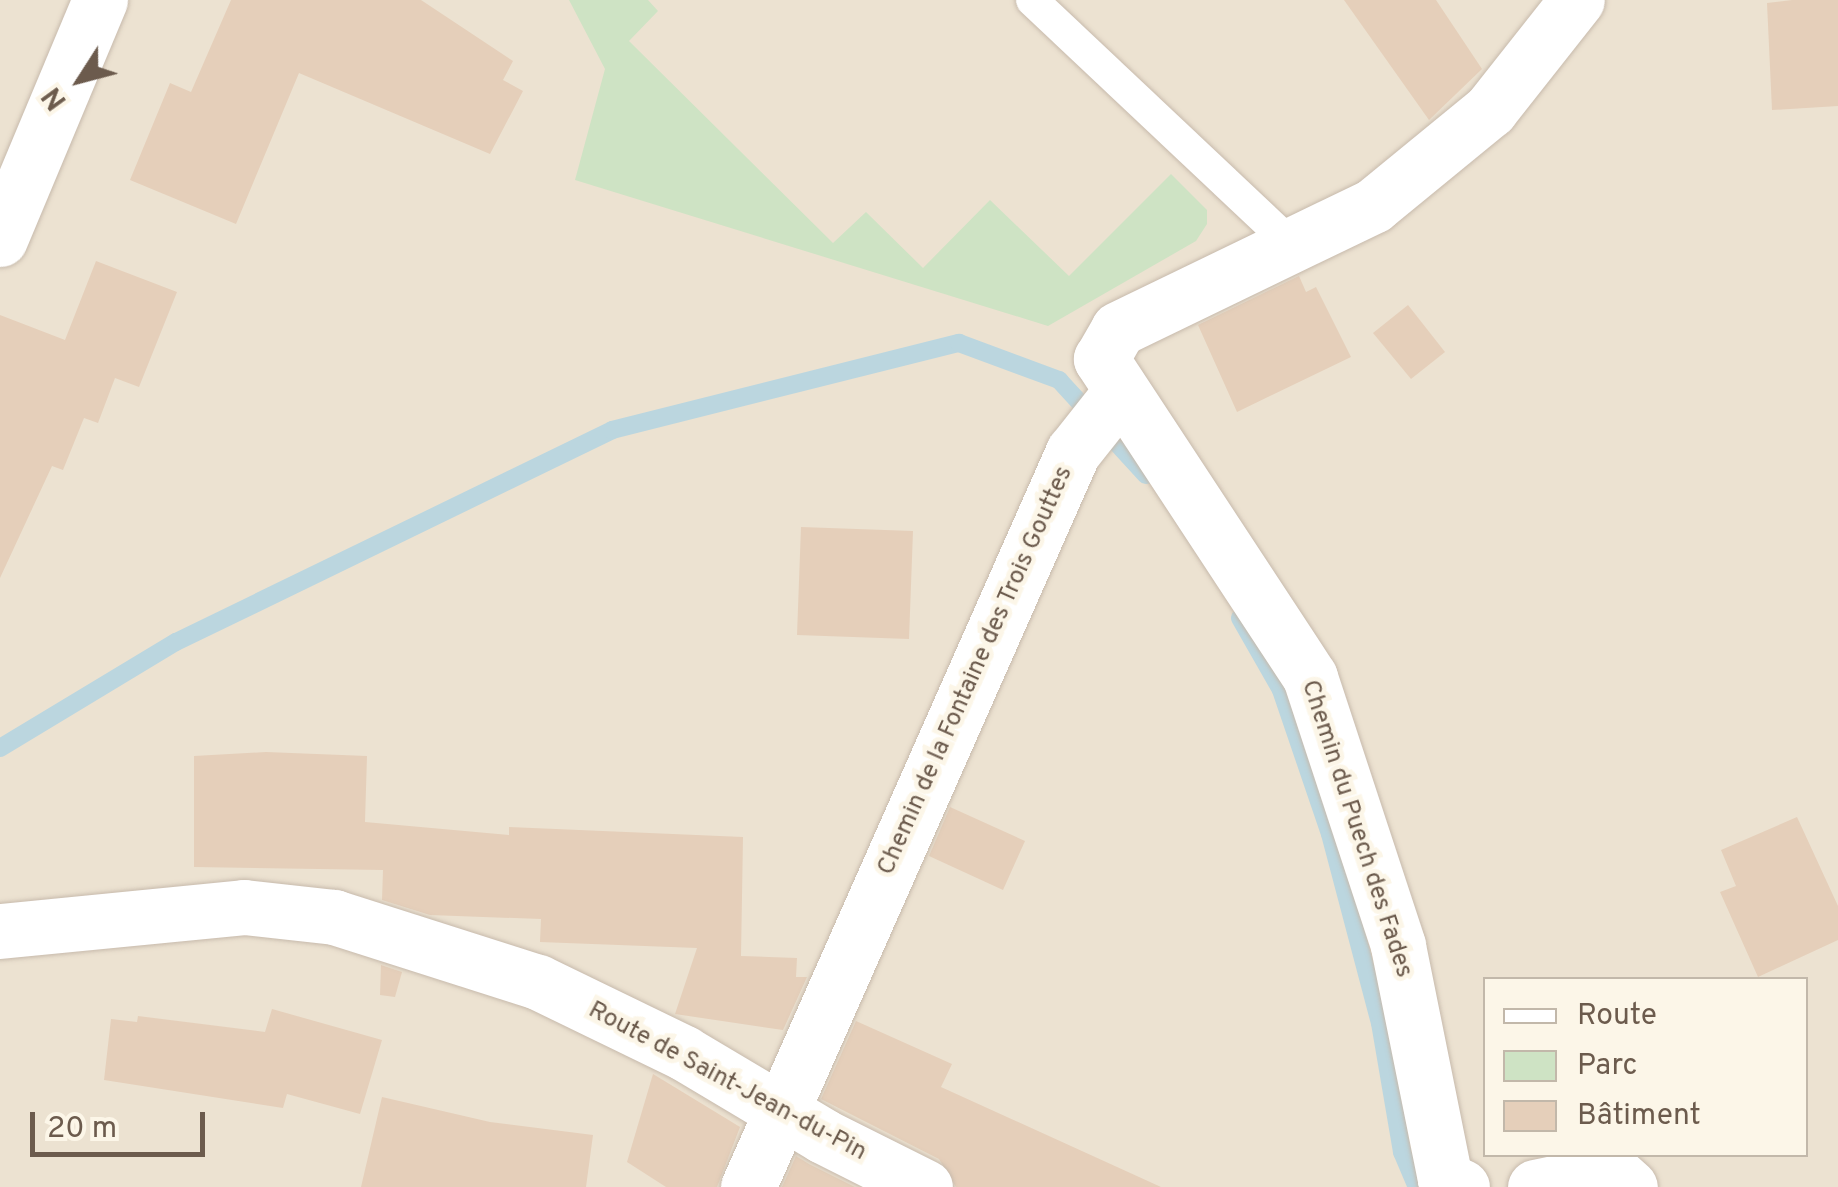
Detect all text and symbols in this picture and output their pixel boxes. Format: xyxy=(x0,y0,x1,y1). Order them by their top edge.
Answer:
north arrow xyxy=(30,30,130,130)
text: N xyxy=(35,79,76,116)
street label: Chemin de la Fontaine des Trois Gouttes xyxy=(872,461,1080,881)
street label: Chemin du Puech des Fades xyxy=(1294,677,1418,981)
legend xyxy=(1483,977,1808,1157)
street label: Route de Saint-Jean-du-Pin xyxy=(583,996,871,1168)
text: Route xyxy=(1577,998,1657,1035)
text: Parc xyxy=(1577,1048,1637,1085)
scale bar xyxy=(35,1092,210,1154)
text: Bâtiment xyxy=(1577,1098,1701,1135)
text: 20 m xyxy=(47,1111,117,1148)

